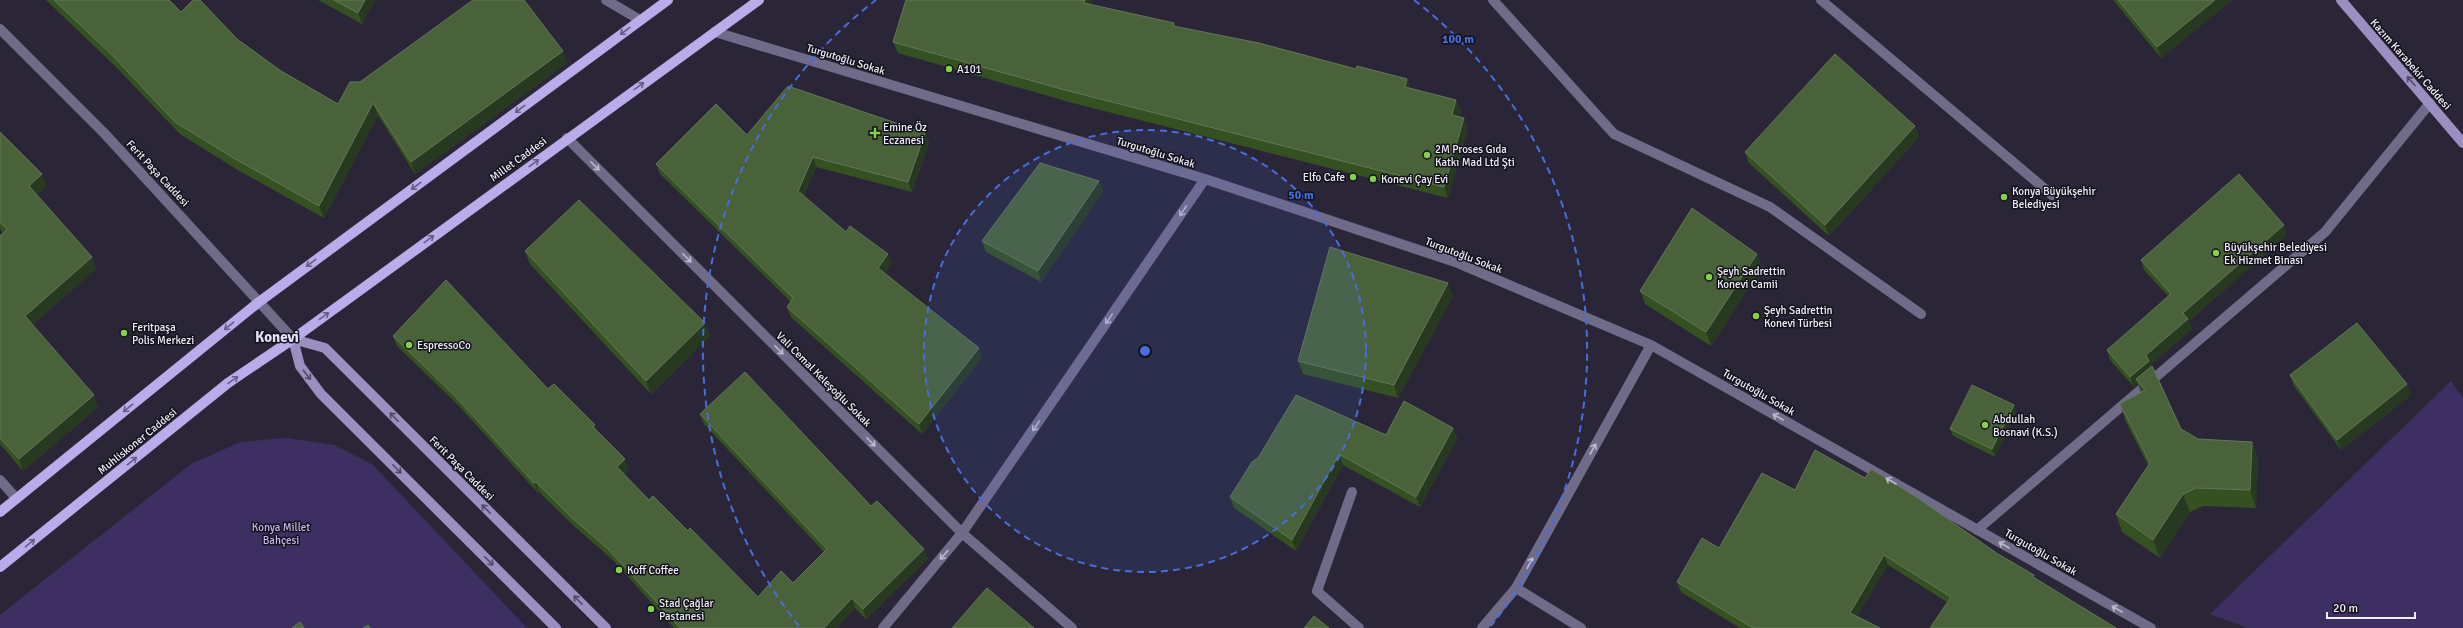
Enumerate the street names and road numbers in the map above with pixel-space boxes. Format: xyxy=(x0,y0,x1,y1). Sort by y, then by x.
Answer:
street label: Kazım Karabekir Caddesi xyxy=(2368,16,2454,112)
street label: Turgutoğlu Sokak xyxy=(805,41,887,78)
street label: Millet Caddesi xyxy=(487,134,549,184)
street label: Turgutoğlu Sokak xyxy=(1115,134,1197,171)
street label: Ferit Paşa Caddesi xyxy=(124,138,192,209)
street label: Turgutoğlu Sokak xyxy=(1423,235,1505,276)
street label: Vali Cemal Keleşoğlu Sokak xyxy=(773,329,874,430)
street label: Turgutoğlu Sokak xyxy=(1720,366,1798,419)
street label: Muhliskoner Caddesi xyxy=(95,406,179,477)
street label: Ferit Paşa Caddesi xyxy=(427,433,497,503)
street label: Turgutoğlu Sokak xyxy=(2002,526,2080,579)

